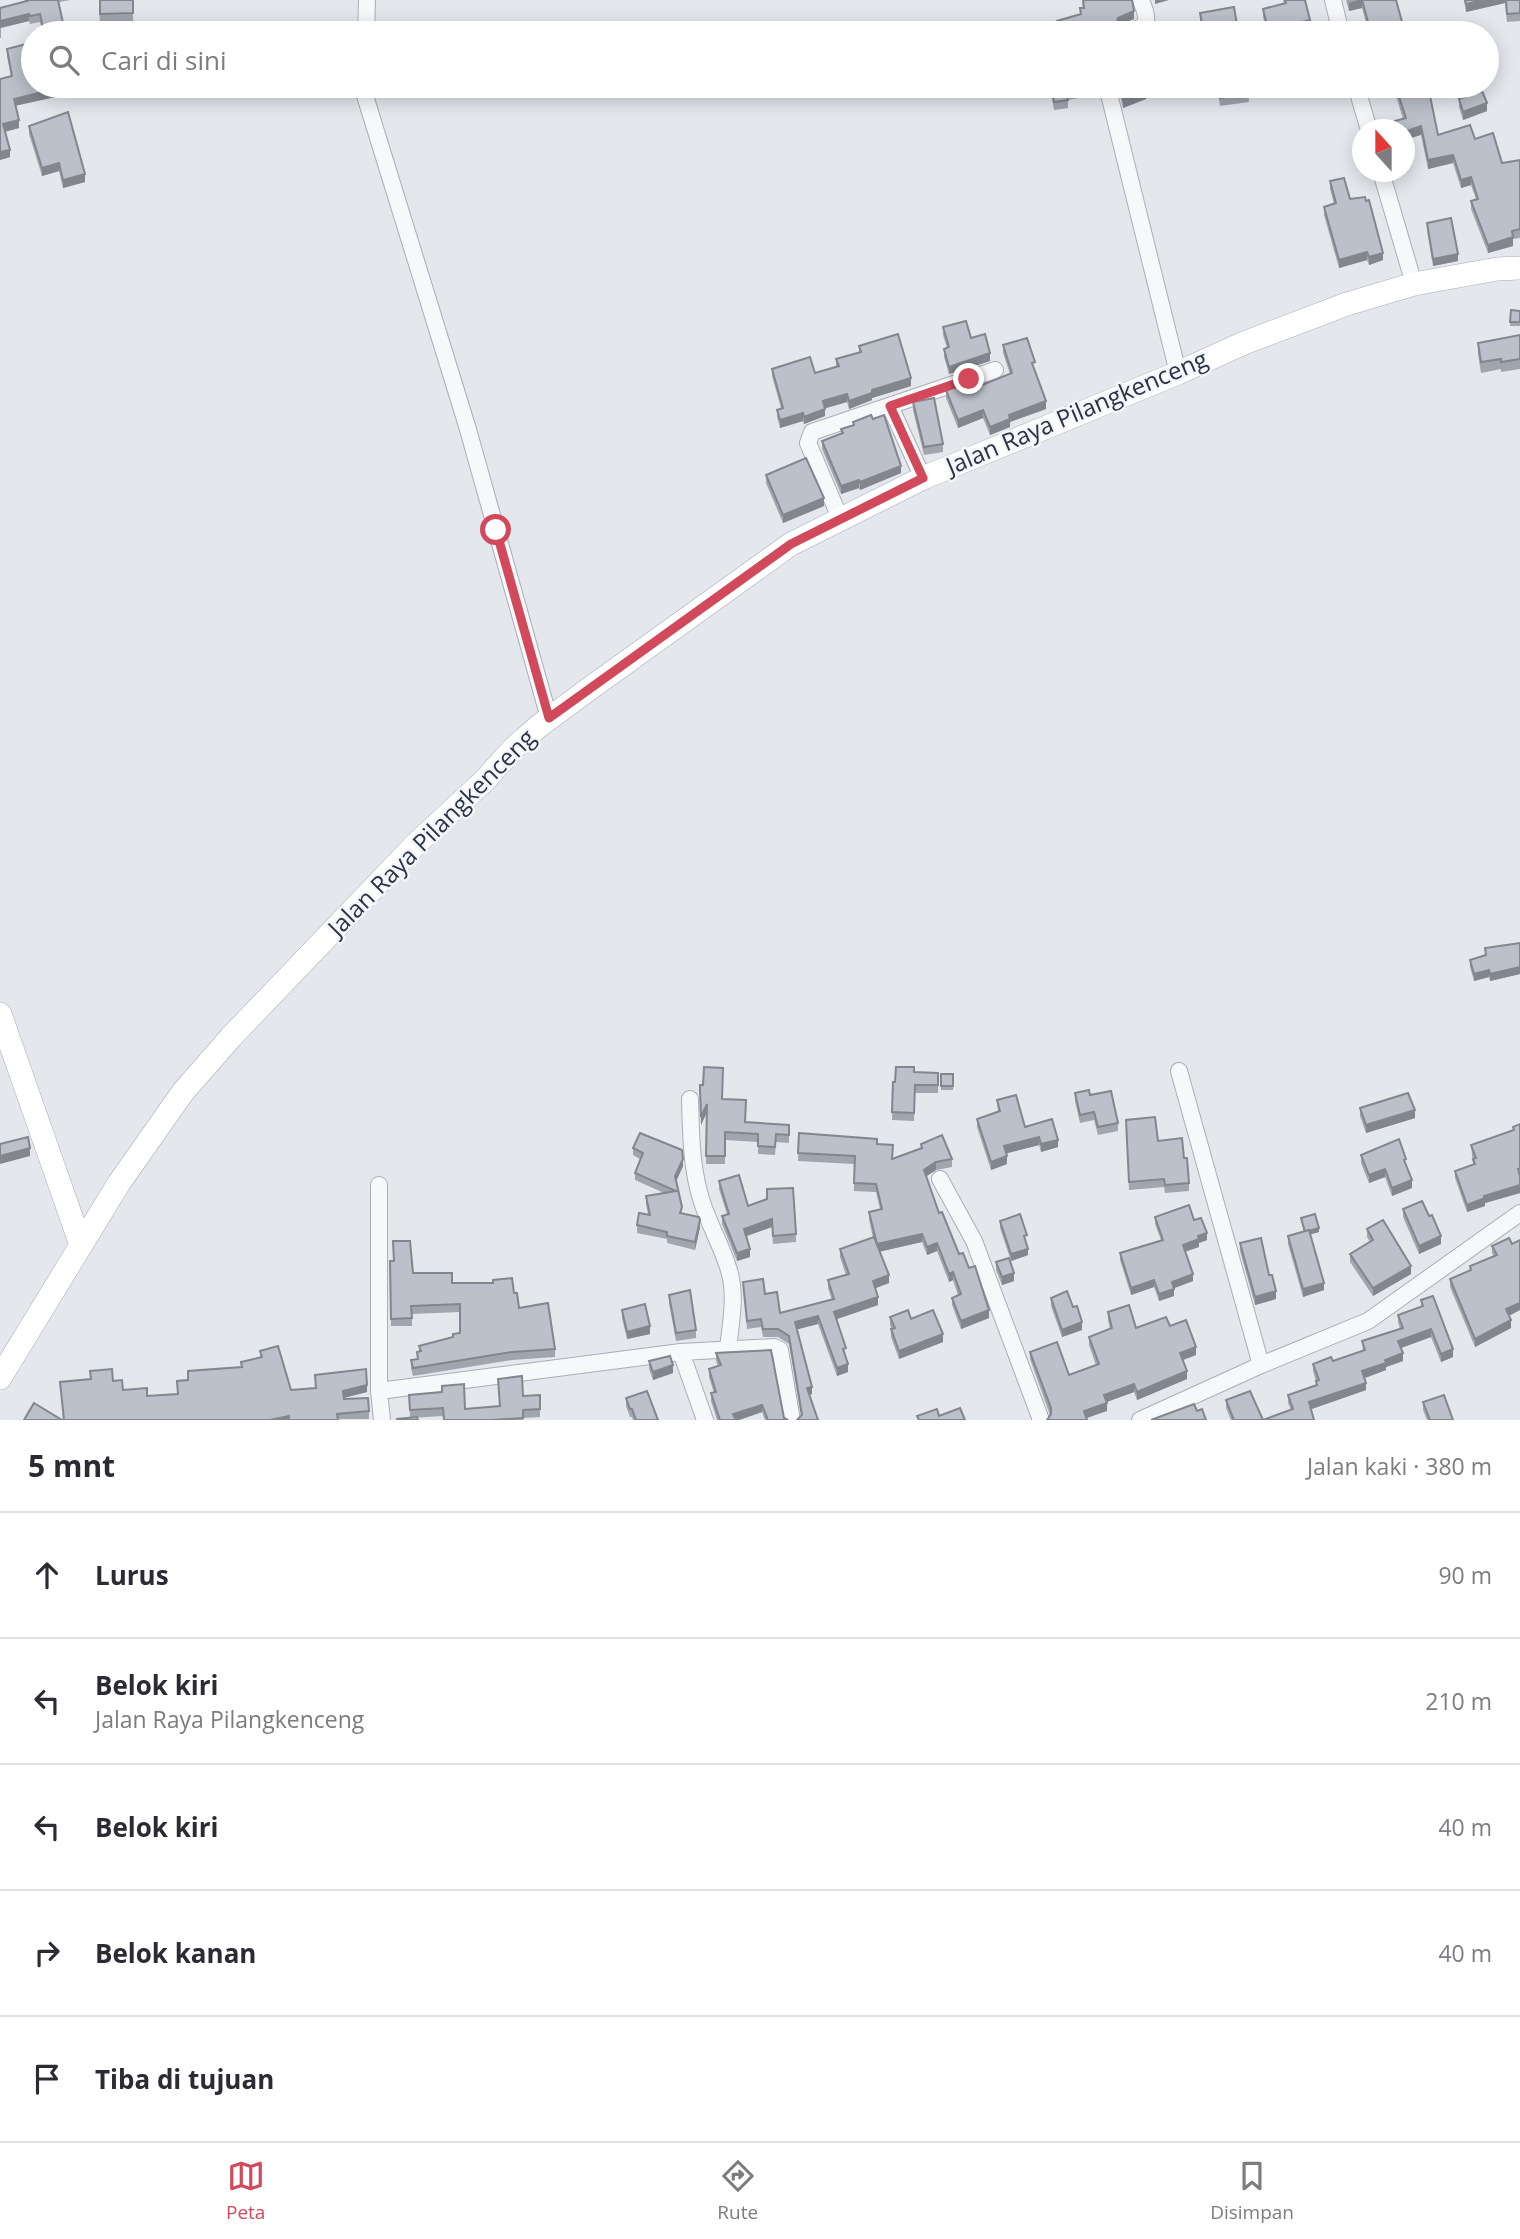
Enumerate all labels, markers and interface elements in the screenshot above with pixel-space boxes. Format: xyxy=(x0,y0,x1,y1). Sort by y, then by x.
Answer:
search box xyxy=(21,21,1499,98)
icon: search xyxy=(45,41,83,79)
text: Cari di sini xyxy=(101,42,226,78)
north arrow xyxy=(1352,119,1415,182)
street label: Jalan Raya Pilangkenceng xyxy=(939,342,1212,482)
route end xyxy=(953,363,984,394)
route start xyxy=(480,514,511,545)
street label: Jalan Raya Pilangkenceng xyxy=(318,721,542,944)
text: 5 mnt xyxy=(28,1445,115,1486)
text: Jalan kaki · 380 m xyxy=(1307,1450,1492,1482)
icon: ahead xyxy=(28,1556,66,1594)
text: Lurus xyxy=(95,1557,169,1593)
text: 90 m xyxy=(1438,1559,1492,1591)
text: Belok kiri xyxy=(95,1667,219,1703)
icon: left xyxy=(28,1682,66,1720)
text: 210 m xyxy=(1425,1685,1492,1717)
text: Jalan Raya Pilangkenceng xyxy=(95,1703,364,1735)
icon: left xyxy=(28,1808,66,1846)
text: Belok kiri xyxy=(95,1809,219,1845)
text: 40 m xyxy=(1438,1811,1492,1843)
icon: right xyxy=(28,1934,66,1972)
text: Belok kanan xyxy=(95,1935,256,1971)
text: 40 m xyxy=(1438,1937,1492,1969)
icon: arrive xyxy=(28,2060,66,2098)
text: Tiba di tujuan xyxy=(95,2061,274,2097)
tab: Peta xyxy=(226,2157,265,2225)
tab: Rute xyxy=(717,2157,758,2225)
tab: Disimpan xyxy=(1210,2157,1294,2225)

